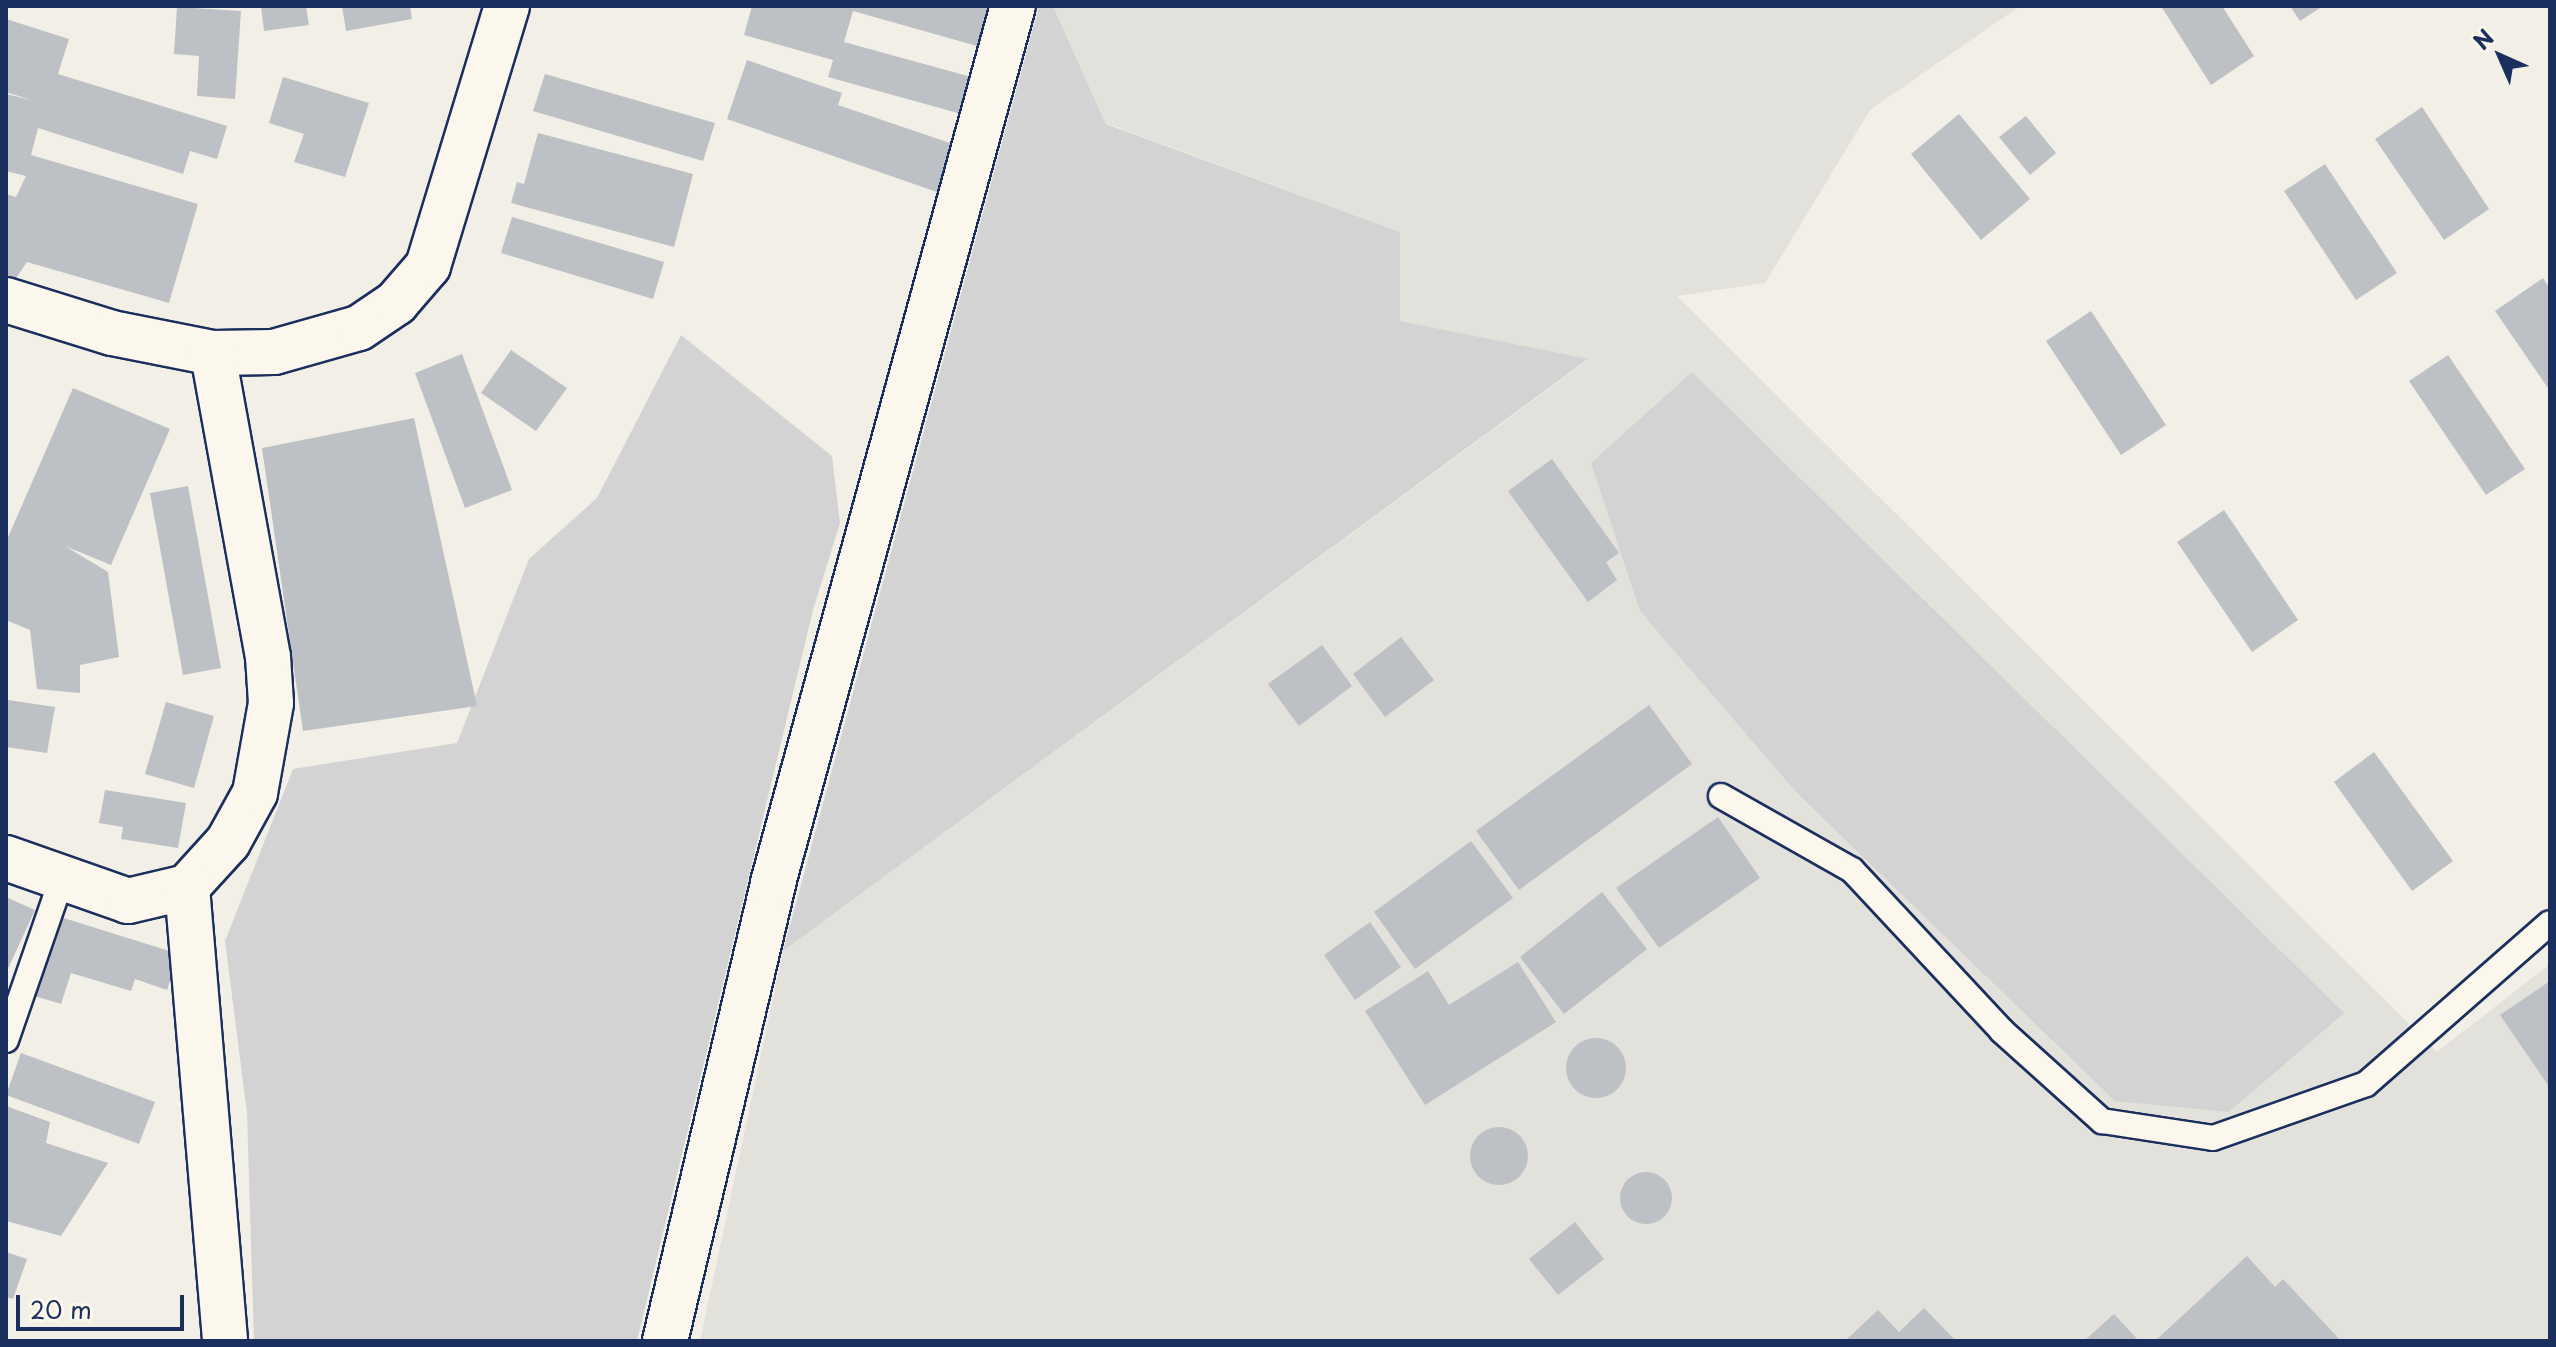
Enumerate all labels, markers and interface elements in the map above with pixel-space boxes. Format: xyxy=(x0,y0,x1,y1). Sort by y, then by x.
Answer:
north arrow xyxy=(2460,16,2540,96)
text: N xyxy=(2465,21,2501,57)
scale bar xyxy=(20,1279,188,1329)
text: 20 m xyxy=(30,1291,92,1327)

